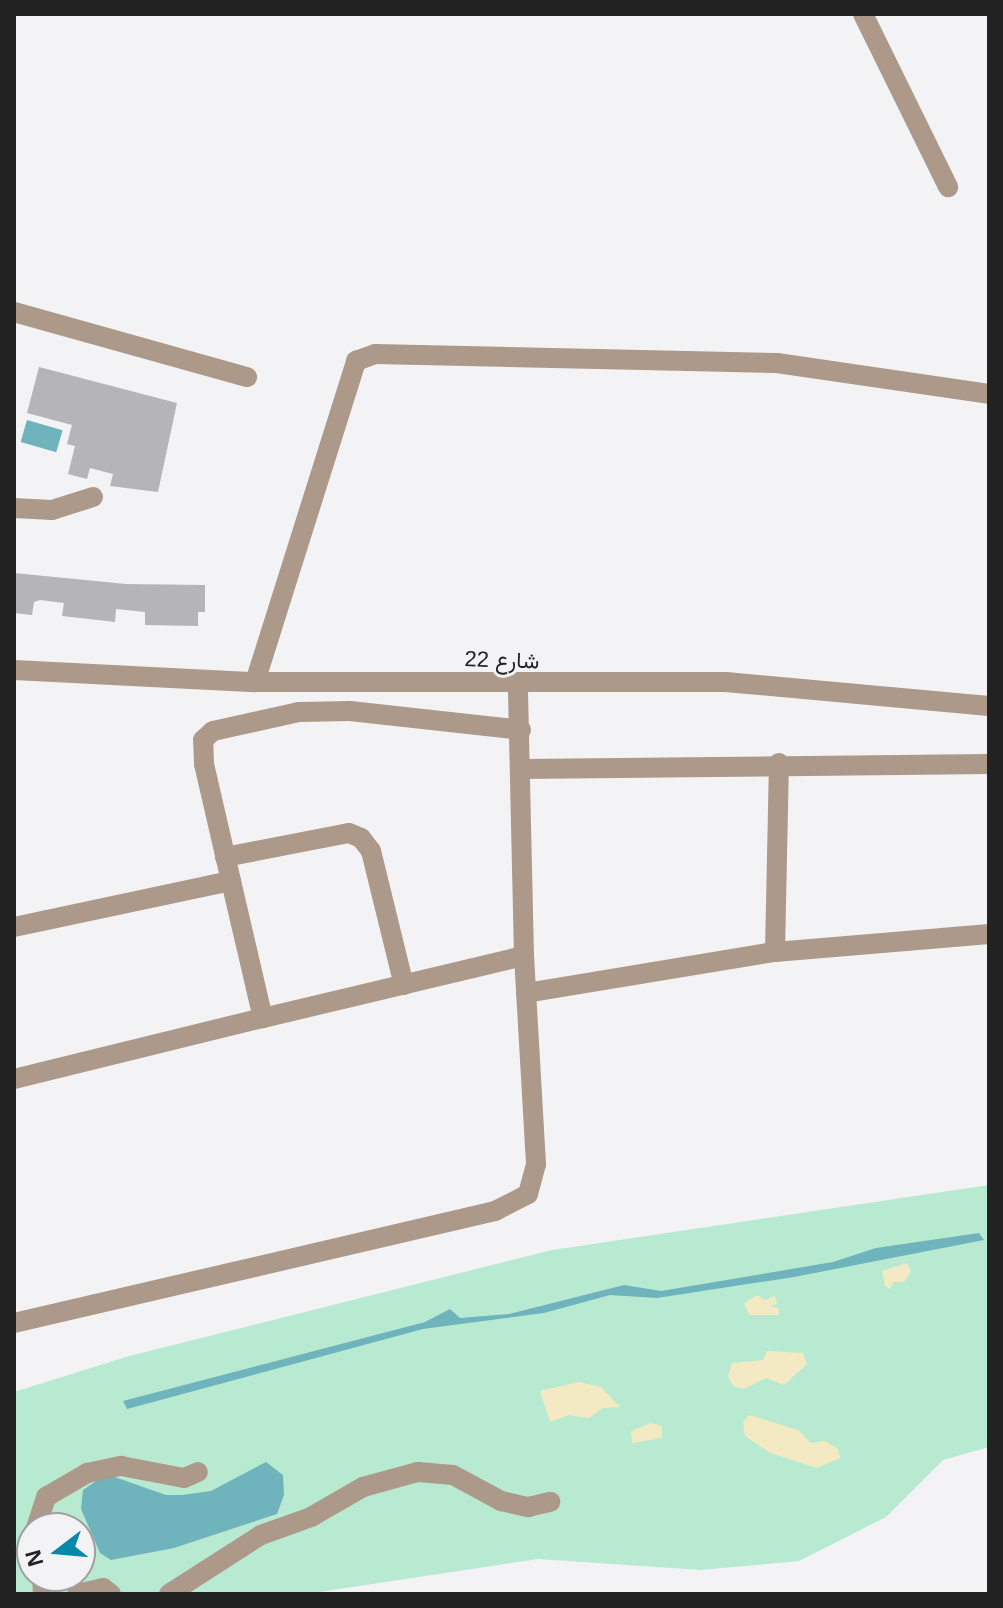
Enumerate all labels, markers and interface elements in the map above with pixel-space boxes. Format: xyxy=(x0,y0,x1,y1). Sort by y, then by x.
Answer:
street label: شارع 22 xyxy=(464,646,540,674)
north arrow xyxy=(16,1512,96,1592)
text: N xyxy=(20,1547,49,1569)

